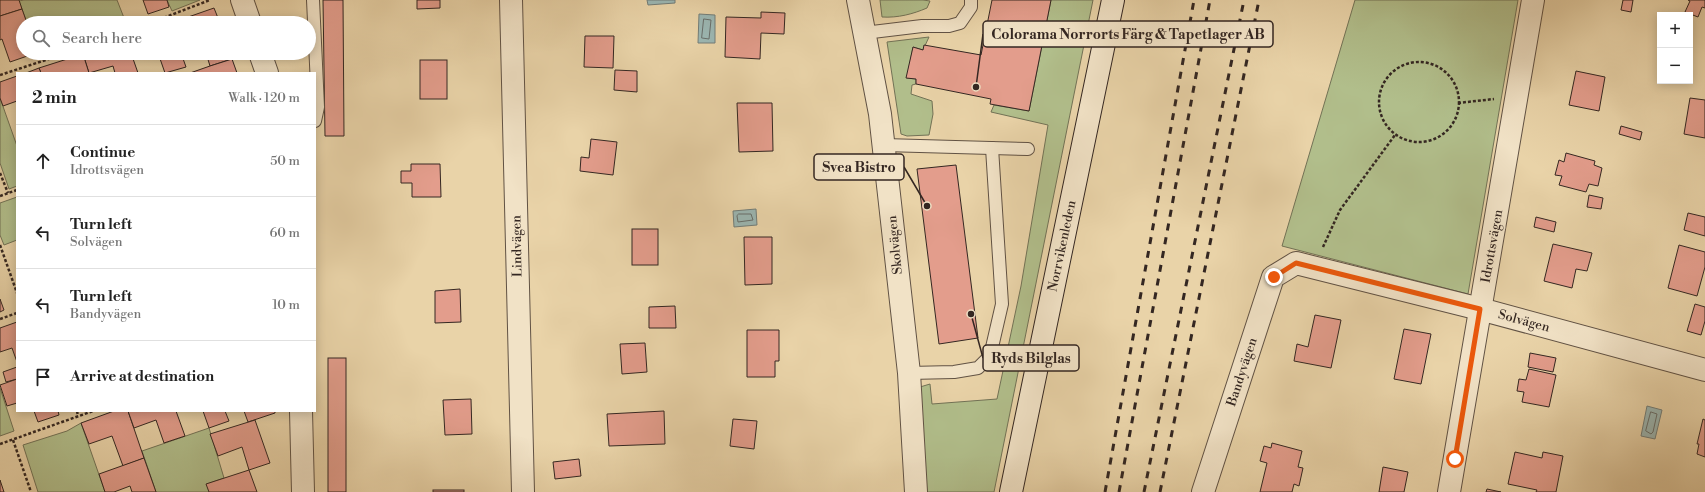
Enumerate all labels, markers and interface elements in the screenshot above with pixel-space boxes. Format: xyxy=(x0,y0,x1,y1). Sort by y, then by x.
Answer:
map controls xyxy=(1657,12,1693,84)
button: + xyxy=(1657,12,1693,48)
search box xyxy=(16,16,316,60)
callout: Colorama Norrorts Färg & Tapetlager AB xyxy=(983,21,1273,47)
text: Colorama Norrorts Färg & Tapetlager AB xyxy=(991,26,1265,44)
icon: search xyxy=(30,27,52,49)
text: Search here xyxy=(62,29,142,48)
button: − xyxy=(1657,48,1693,84)
text: 2 min xyxy=(32,87,77,109)
text: Walk · 120 m xyxy=(228,90,300,106)
text: Continue xyxy=(70,143,135,162)
icon: ahead xyxy=(32,150,54,172)
text: 50 m xyxy=(270,153,300,169)
callout: Svea Bistro xyxy=(814,154,904,180)
text: Svea Bistro xyxy=(822,159,896,177)
text: Idrottsvägen xyxy=(70,162,144,178)
street label: Norrvikenleden xyxy=(1045,199,1080,293)
street label: Idrottsvägen xyxy=(1478,208,1506,284)
street label: Skolvägen xyxy=(884,214,906,275)
text: Turn left xyxy=(70,215,132,234)
street label: Lindvägen xyxy=(508,215,526,277)
icon: left xyxy=(32,222,54,244)
text: 60 m xyxy=(269,225,300,241)
text: Solvägen xyxy=(70,234,123,250)
route end xyxy=(1265,268,1283,286)
text: Turn left xyxy=(70,287,132,306)
icon: left xyxy=(32,294,54,316)
text: 10 m xyxy=(272,297,300,313)
text: Bandyvägen xyxy=(70,306,141,322)
street label: Solvägen xyxy=(1497,306,1552,336)
street label: Bandyvägen xyxy=(1223,335,1261,409)
callout: Ryds Bilglas xyxy=(983,345,1079,371)
text: Ryds Bilglas xyxy=(991,350,1071,368)
icon: arrive xyxy=(32,366,54,388)
text: Arrive at destination xyxy=(70,367,214,386)
route start xyxy=(1446,450,1464,468)

